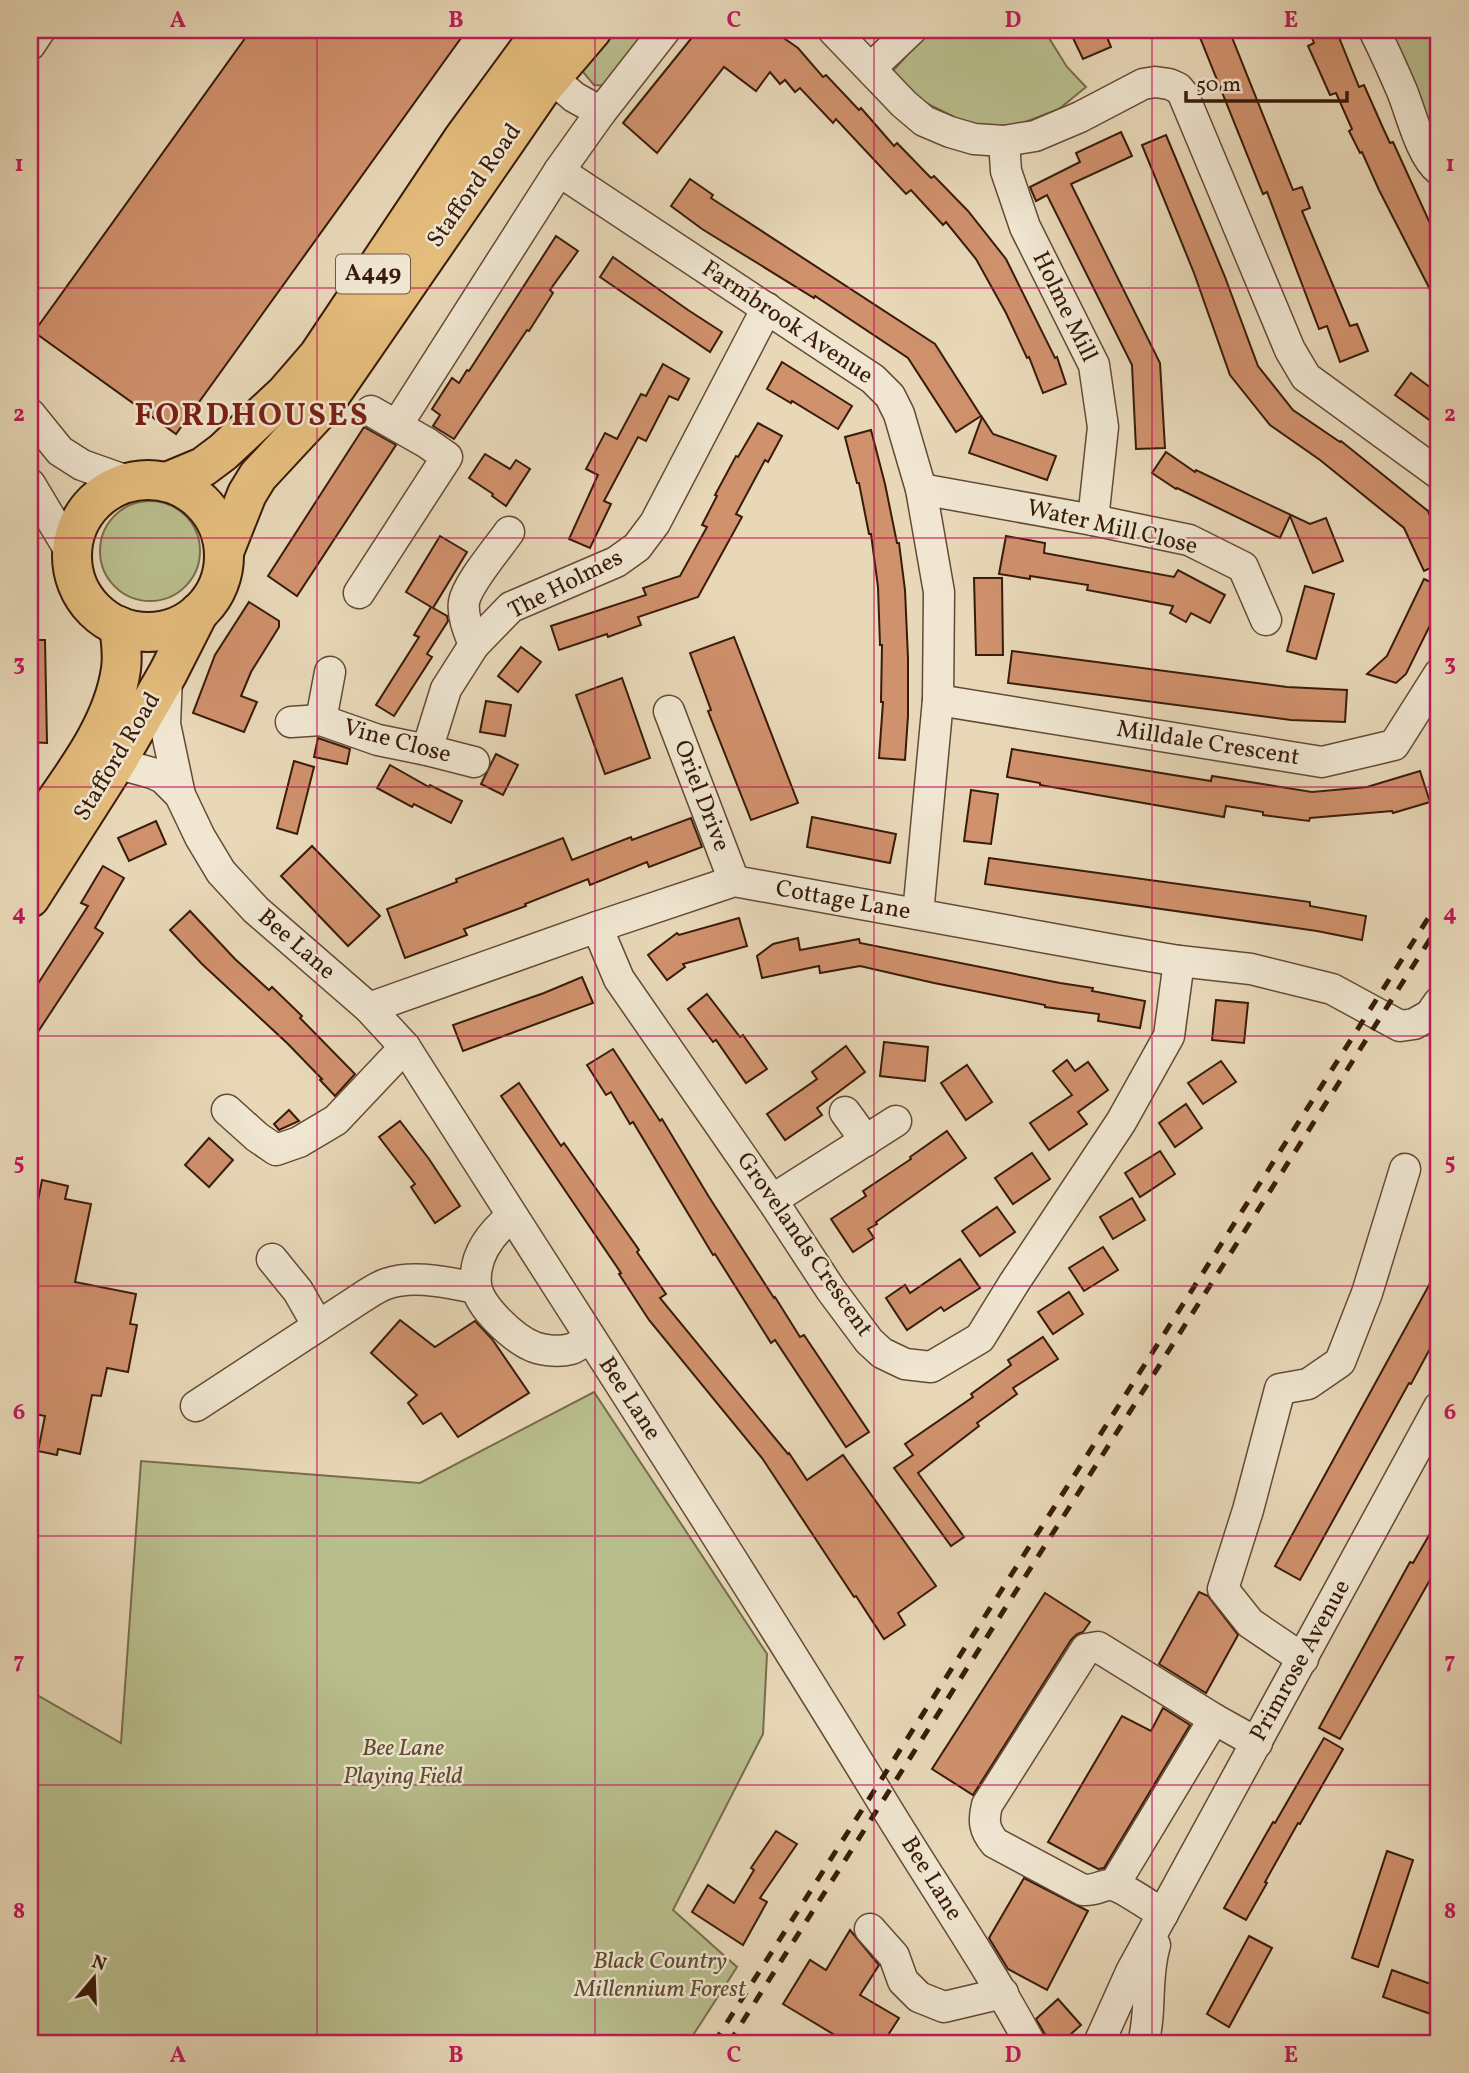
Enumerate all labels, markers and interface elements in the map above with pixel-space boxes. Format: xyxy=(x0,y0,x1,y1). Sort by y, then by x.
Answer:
text: A xyxy=(170,5,186,37)
text: B xyxy=(448,5,464,37)
text: C xyxy=(727,5,741,37)
text: D xyxy=(1005,5,1022,37)
text: E xyxy=(1284,5,1298,37)
scale bar xyxy=(1186,60,1346,104)
text: 50 m xyxy=(1196,71,1241,100)
street label: Stafford Road xyxy=(420,117,530,255)
text: 1 xyxy=(14,149,24,181)
text: 1 xyxy=(1445,149,1455,181)
street label: Holme Mill xyxy=(1023,246,1105,368)
street label: Farmbrook Avenue xyxy=(694,253,880,393)
road number: A449 xyxy=(336,255,410,294)
district label: FORDHOUSES xyxy=(134,395,370,439)
text: 2 xyxy=(13,399,25,431)
text: 2 xyxy=(1444,399,1456,431)
street label: Water Mill Close xyxy=(1023,492,1201,564)
street label: The Holmes xyxy=(503,542,629,628)
text: 3 xyxy=(13,648,25,680)
text: 3 xyxy=(1444,648,1456,680)
street label: Stafford Road xyxy=(66,686,170,828)
street label: Vine Close xyxy=(339,711,455,773)
street label: Milldale Crescent xyxy=(1114,713,1302,775)
street label: Oriel Drive xyxy=(664,735,738,857)
street label: Cottage Lane xyxy=(773,872,913,930)
text: 4 xyxy=(12,898,26,930)
text: 4 xyxy=(1443,898,1457,930)
street label: Bee Lane xyxy=(250,901,342,989)
street label: Grovelands Crescent xyxy=(727,1146,881,1344)
text: 5 xyxy=(13,1147,25,1179)
text: 5 xyxy=(1444,1147,1456,1179)
street label: Bee Lane xyxy=(589,1350,669,1448)
text: 6 xyxy=(13,1397,25,1429)
text: 6 xyxy=(1444,1397,1456,1429)
street label: Primrose Avenue xyxy=(1242,1574,1360,1748)
text: 7 xyxy=(14,1646,25,1678)
text: 7 xyxy=(1445,1646,1456,1678)
park label: Bee Lane Playing Field xyxy=(343,1732,463,1794)
street label: Bee Lane xyxy=(892,1830,970,1928)
text: 8 xyxy=(13,1896,25,1928)
text: 8 xyxy=(1444,1896,1456,1928)
north arrow xyxy=(60,1944,130,2014)
park label: Black Country Millennium Forest xyxy=(573,1945,747,2007)
text: N xyxy=(88,1949,110,1978)
text: A xyxy=(170,2040,186,2072)
text: B xyxy=(448,2040,464,2072)
text: C xyxy=(727,2040,741,2072)
text: D xyxy=(1005,2040,1022,2072)
text: E xyxy=(1284,2040,1298,2072)

